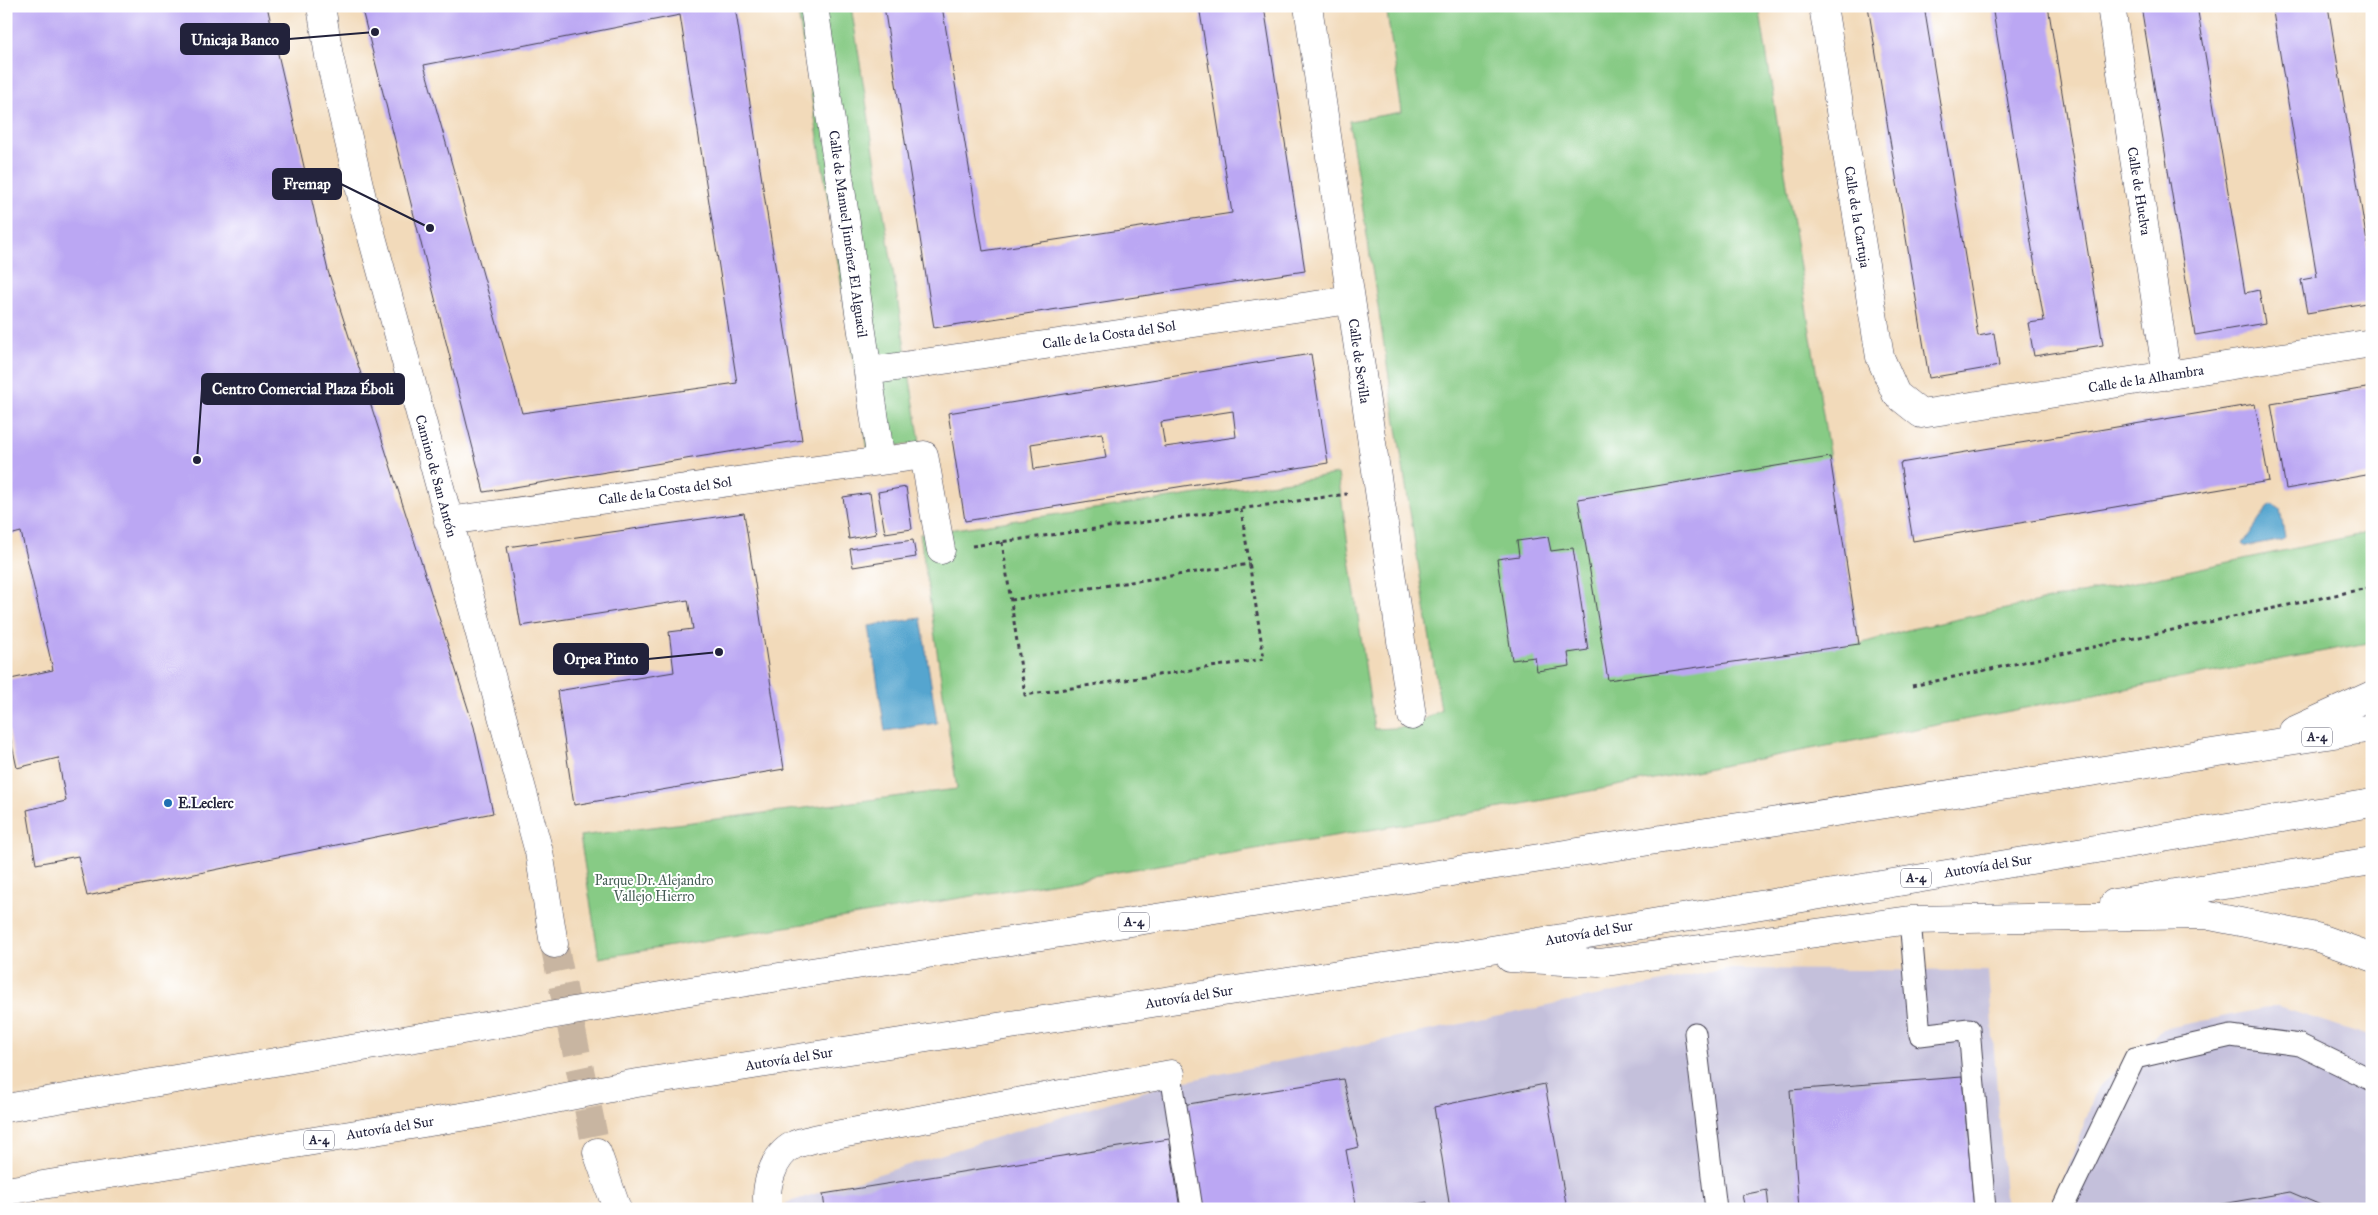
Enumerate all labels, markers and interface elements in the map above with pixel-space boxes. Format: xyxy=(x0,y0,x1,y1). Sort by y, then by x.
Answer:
callout: Unicaja Banco xyxy=(181,24,289,54)
text: Unicaja Banco xyxy=(191,31,279,50)
street label: Calle de Manuel Jiménez El Alguacil xyxy=(824,129,871,339)
street label: Calle de Huelva xyxy=(2124,146,2154,236)
street label: Calle de la Cartuja xyxy=(1841,165,1873,269)
callout: Fremap xyxy=(273,169,341,199)
text: Fremap xyxy=(283,175,331,194)
street label: Calle de la Costa del Sol xyxy=(1041,317,1177,353)
street label: Calle de Sevilla xyxy=(1345,317,1373,405)
street label: Calle de la Alhambra xyxy=(2087,361,2205,397)
callout: Centro Comercial Plaza Éboli xyxy=(202,374,404,404)
text: Centro Comercial Plaza Éboli xyxy=(212,379,395,398)
street label: Camino de San Antón xyxy=(411,413,461,539)
street label: Calle de la Costa del Sol xyxy=(597,473,733,509)
callout: Orpea Pinto xyxy=(554,644,648,674)
text: Orpea Pinto xyxy=(564,650,638,669)
road number: A-4 xyxy=(2302,728,2332,746)
place label: E.Leclerc xyxy=(178,795,234,812)
marker: E.Leclerc xyxy=(162,797,174,809)
street label: Autovía del Sur xyxy=(1942,851,2034,881)
road number: A-4 xyxy=(1901,868,1931,888)
park label: Parque Dr. Alejandro Vallejo Hierro xyxy=(594,872,714,905)
road number: A-4 xyxy=(1119,912,1149,932)
street label: Autovía del Sur xyxy=(1543,917,1635,949)
street label: Autovía del Sur xyxy=(1143,982,1235,1012)
street label: Autovía del Sur xyxy=(743,1044,835,1074)
street label: Autovía del Sur xyxy=(344,1113,436,1143)
road number: A-4 xyxy=(304,1130,334,1150)

